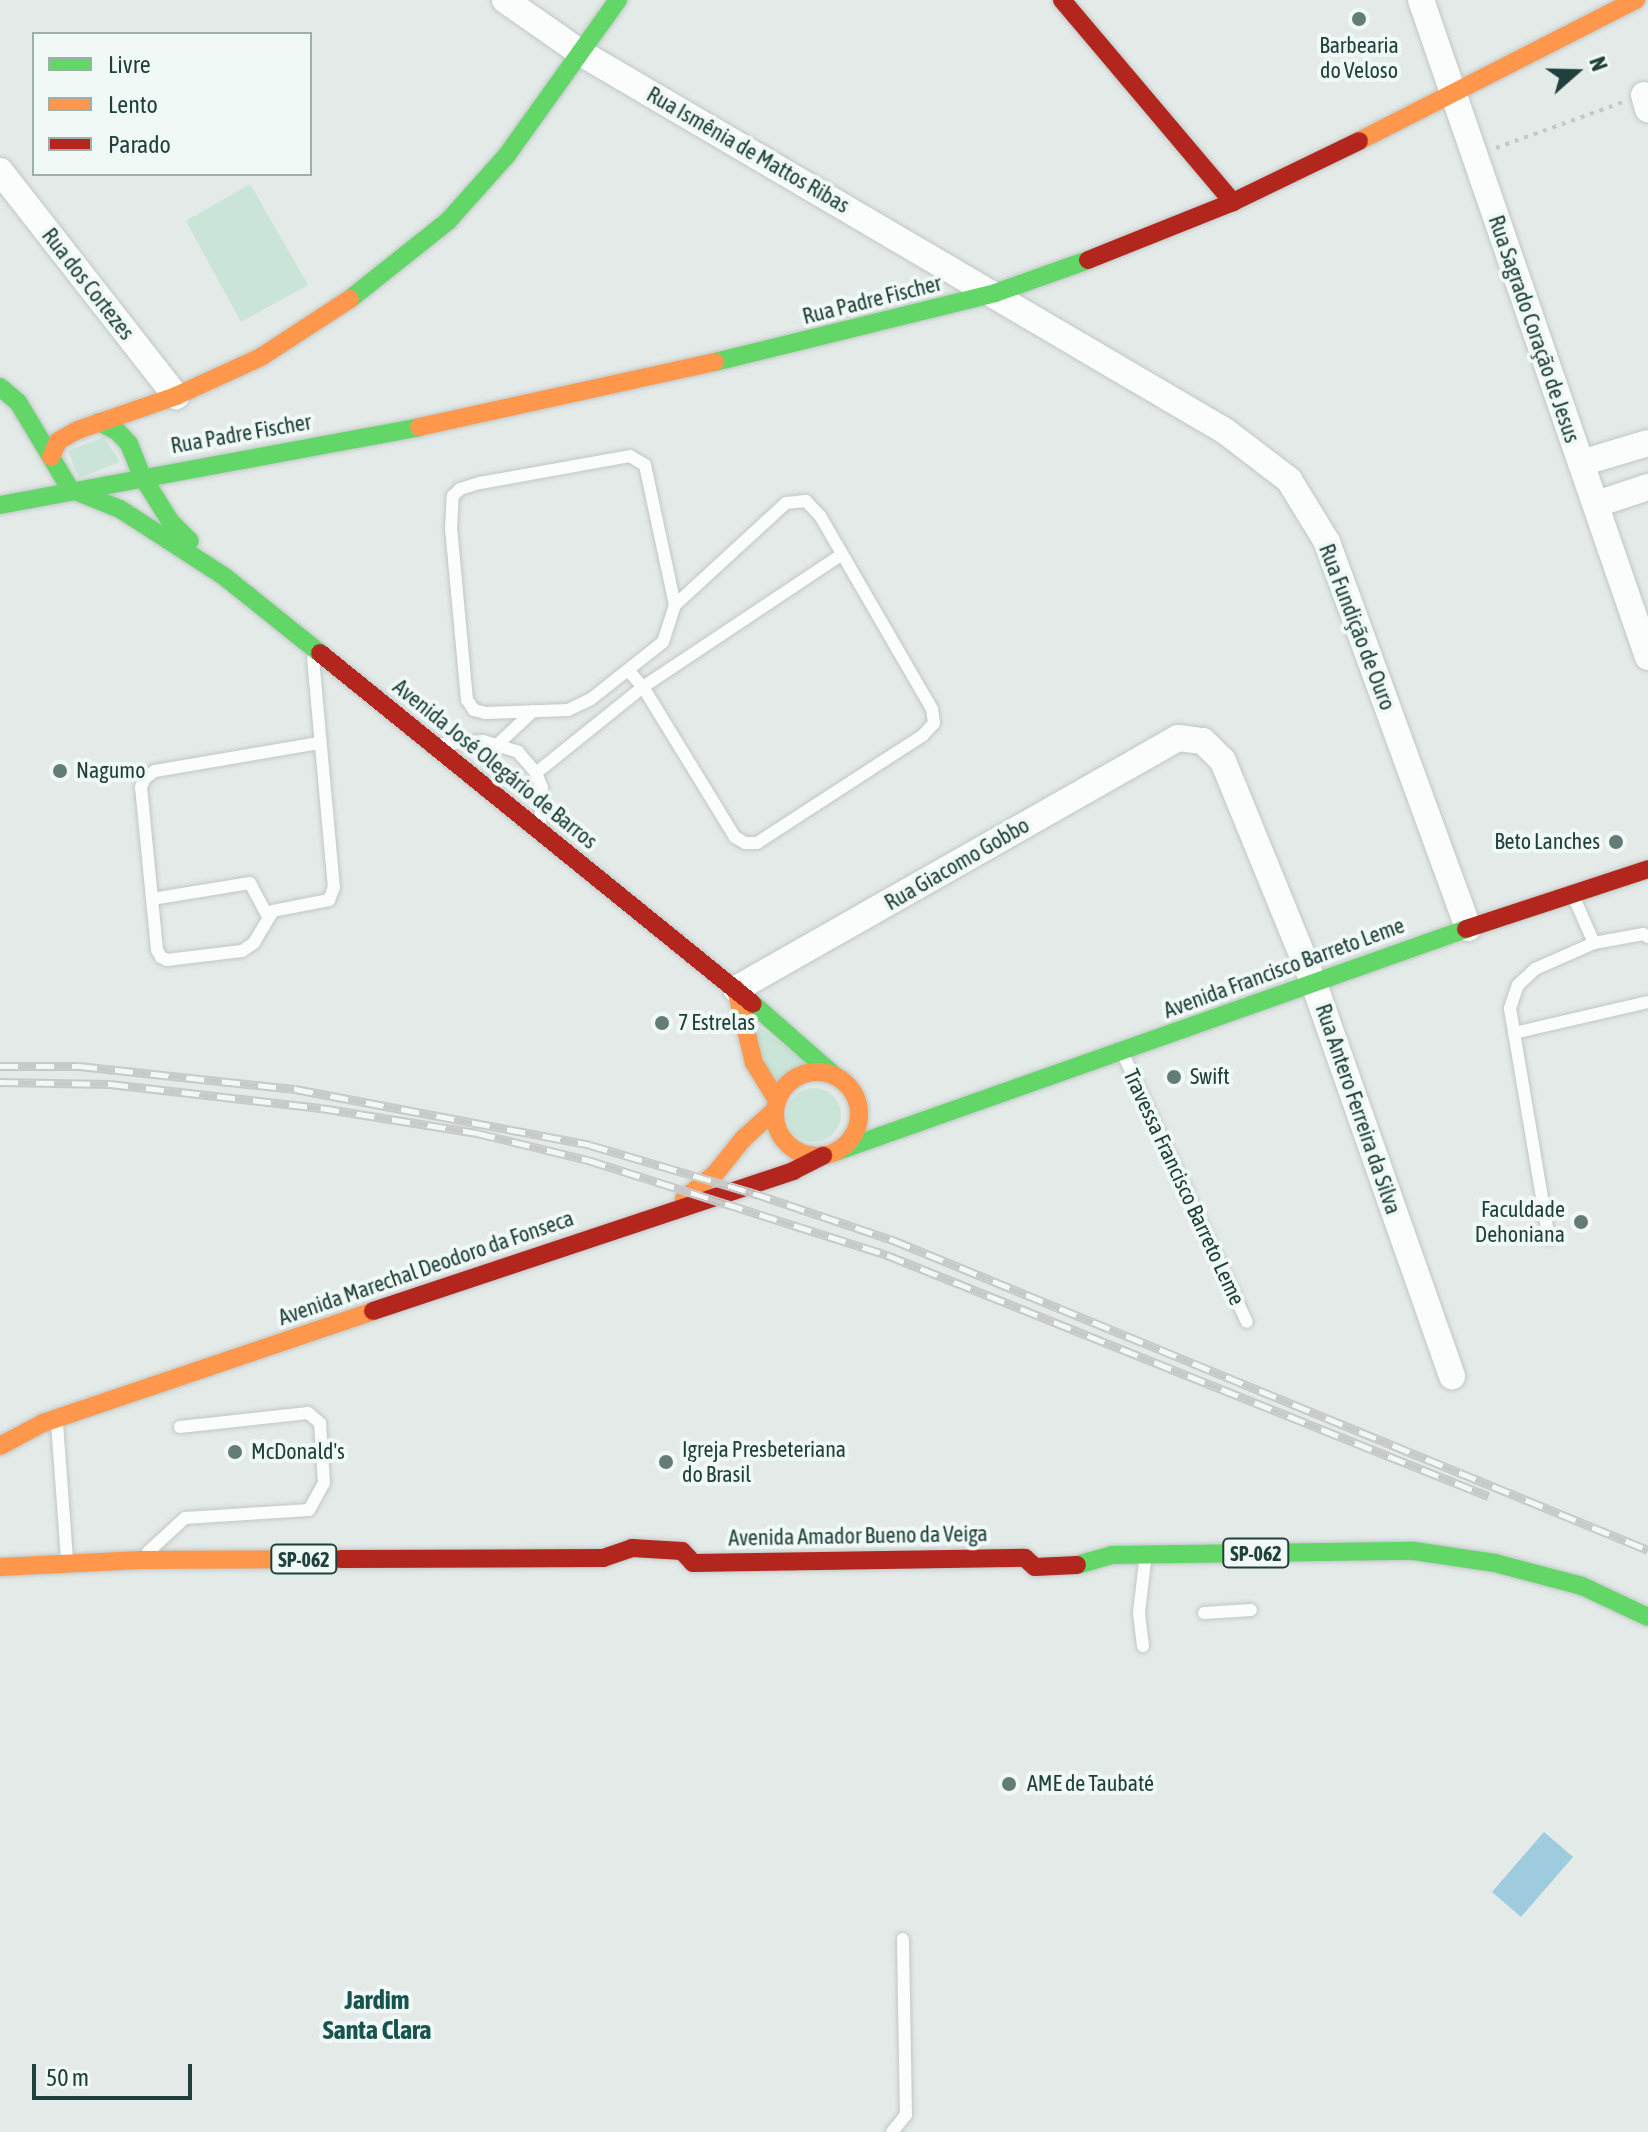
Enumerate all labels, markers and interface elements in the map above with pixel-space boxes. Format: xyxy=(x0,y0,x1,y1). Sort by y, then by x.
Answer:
marker: Barbearia do Veloso xyxy=(1350,10,1368,28)
legend xyxy=(32,32,312,176)
place label: Barbearia do Veloso xyxy=(1319,32,1399,84)
north arrow xyxy=(1536,32,1616,112)
text: Livre xyxy=(108,51,151,78)
text: N xyxy=(1584,53,1613,74)
street label: Rua Ismênia de Mattos Ribas xyxy=(642,81,854,219)
text: Lento xyxy=(108,91,158,118)
text: Parado xyxy=(108,131,171,158)
street label: Rua Sagrado Coração de Jesus xyxy=(1483,212,1585,446)
street label: Rua dos Cortezes xyxy=(36,223,140,345)
street label: Rua Padre Fischer xyxy=(800,270,944,330)
street label: Rua Padre Fischer xyxy=(169,409,313,459)
street label: Rua Fundição de Ouro xyxy=(1313,540,1401,714)
street label: Avenida José Olegário de Barros xyxy=(388,674,602,854)
place label: Nagumo xyxy=(76,758,145,784)
marker: Nagumo xyxy=(51,762,69,780)
street label: Rua Giacomo Gobbo xyxy=(880,812,1034,916)
place label: Beto Lanches xyxy=(1494,829,1600,855)
marker: Beto Lanches xyxy=(1607,833,1625,851)
street label: Avenida Francisco Barreto Leme xyxy=(1160,912,1408,1024)
street label: Rua Antero Ferreira da Silva xyxy=(1310,1000,1406,1218)
place label: 7 Estrelas xyxy=(678,1010,755,1036)
marker: 7 Estrelas xyxy=(653,1014,671,1032)
place label: Swift xyxy=(1190,1064,1230,1090)
street label: Travessa Francisco Barreto Leme xyxy=(1118,1065,1250,1309)
marker: Swift xyxy=(1165,1068,1183,1086)
place label: Faculdade Dehoniana xyxy=(1475,1196,1565,1248)
street label: Avenida Marechal Deodoro da Fonseca xyxy=(275,1205,577,1331)
marker: Faculdade Dehoniana xyxy=(1572,1213,1590,1231)
place label: Igreja Presbeteriana do Brasil xyxy=(682,1436,846,1488)
place label: McDonald's xyxy=(251,1439,345,1465)
marker: McDonald's xyxy=(226,1443,244,1461)
marker: Igreja Presbeteriana do Brasil xyxy=(657,1453,675,1471)
street label: Avenida Amador Bueno da Veiga xyxy=(728,1521,988,1551)
road number: SP-062 xyxy=(1222,1537,1290,1569)
road number: SP-062 xyxy=(270,1543,338,1575)
place label: AME de Taubaté xyxy=(1027,1771,1154,1797)
marker: AME de Taubaté xyxy=(998,1773,1020,1795)
district label: Jardim Santa Clara xyxy=(323,1985,431,2046)
scale bar xyxy=(36,2048,196,2098)
text: 50 m xyxy=(46,2064,89,2091)

